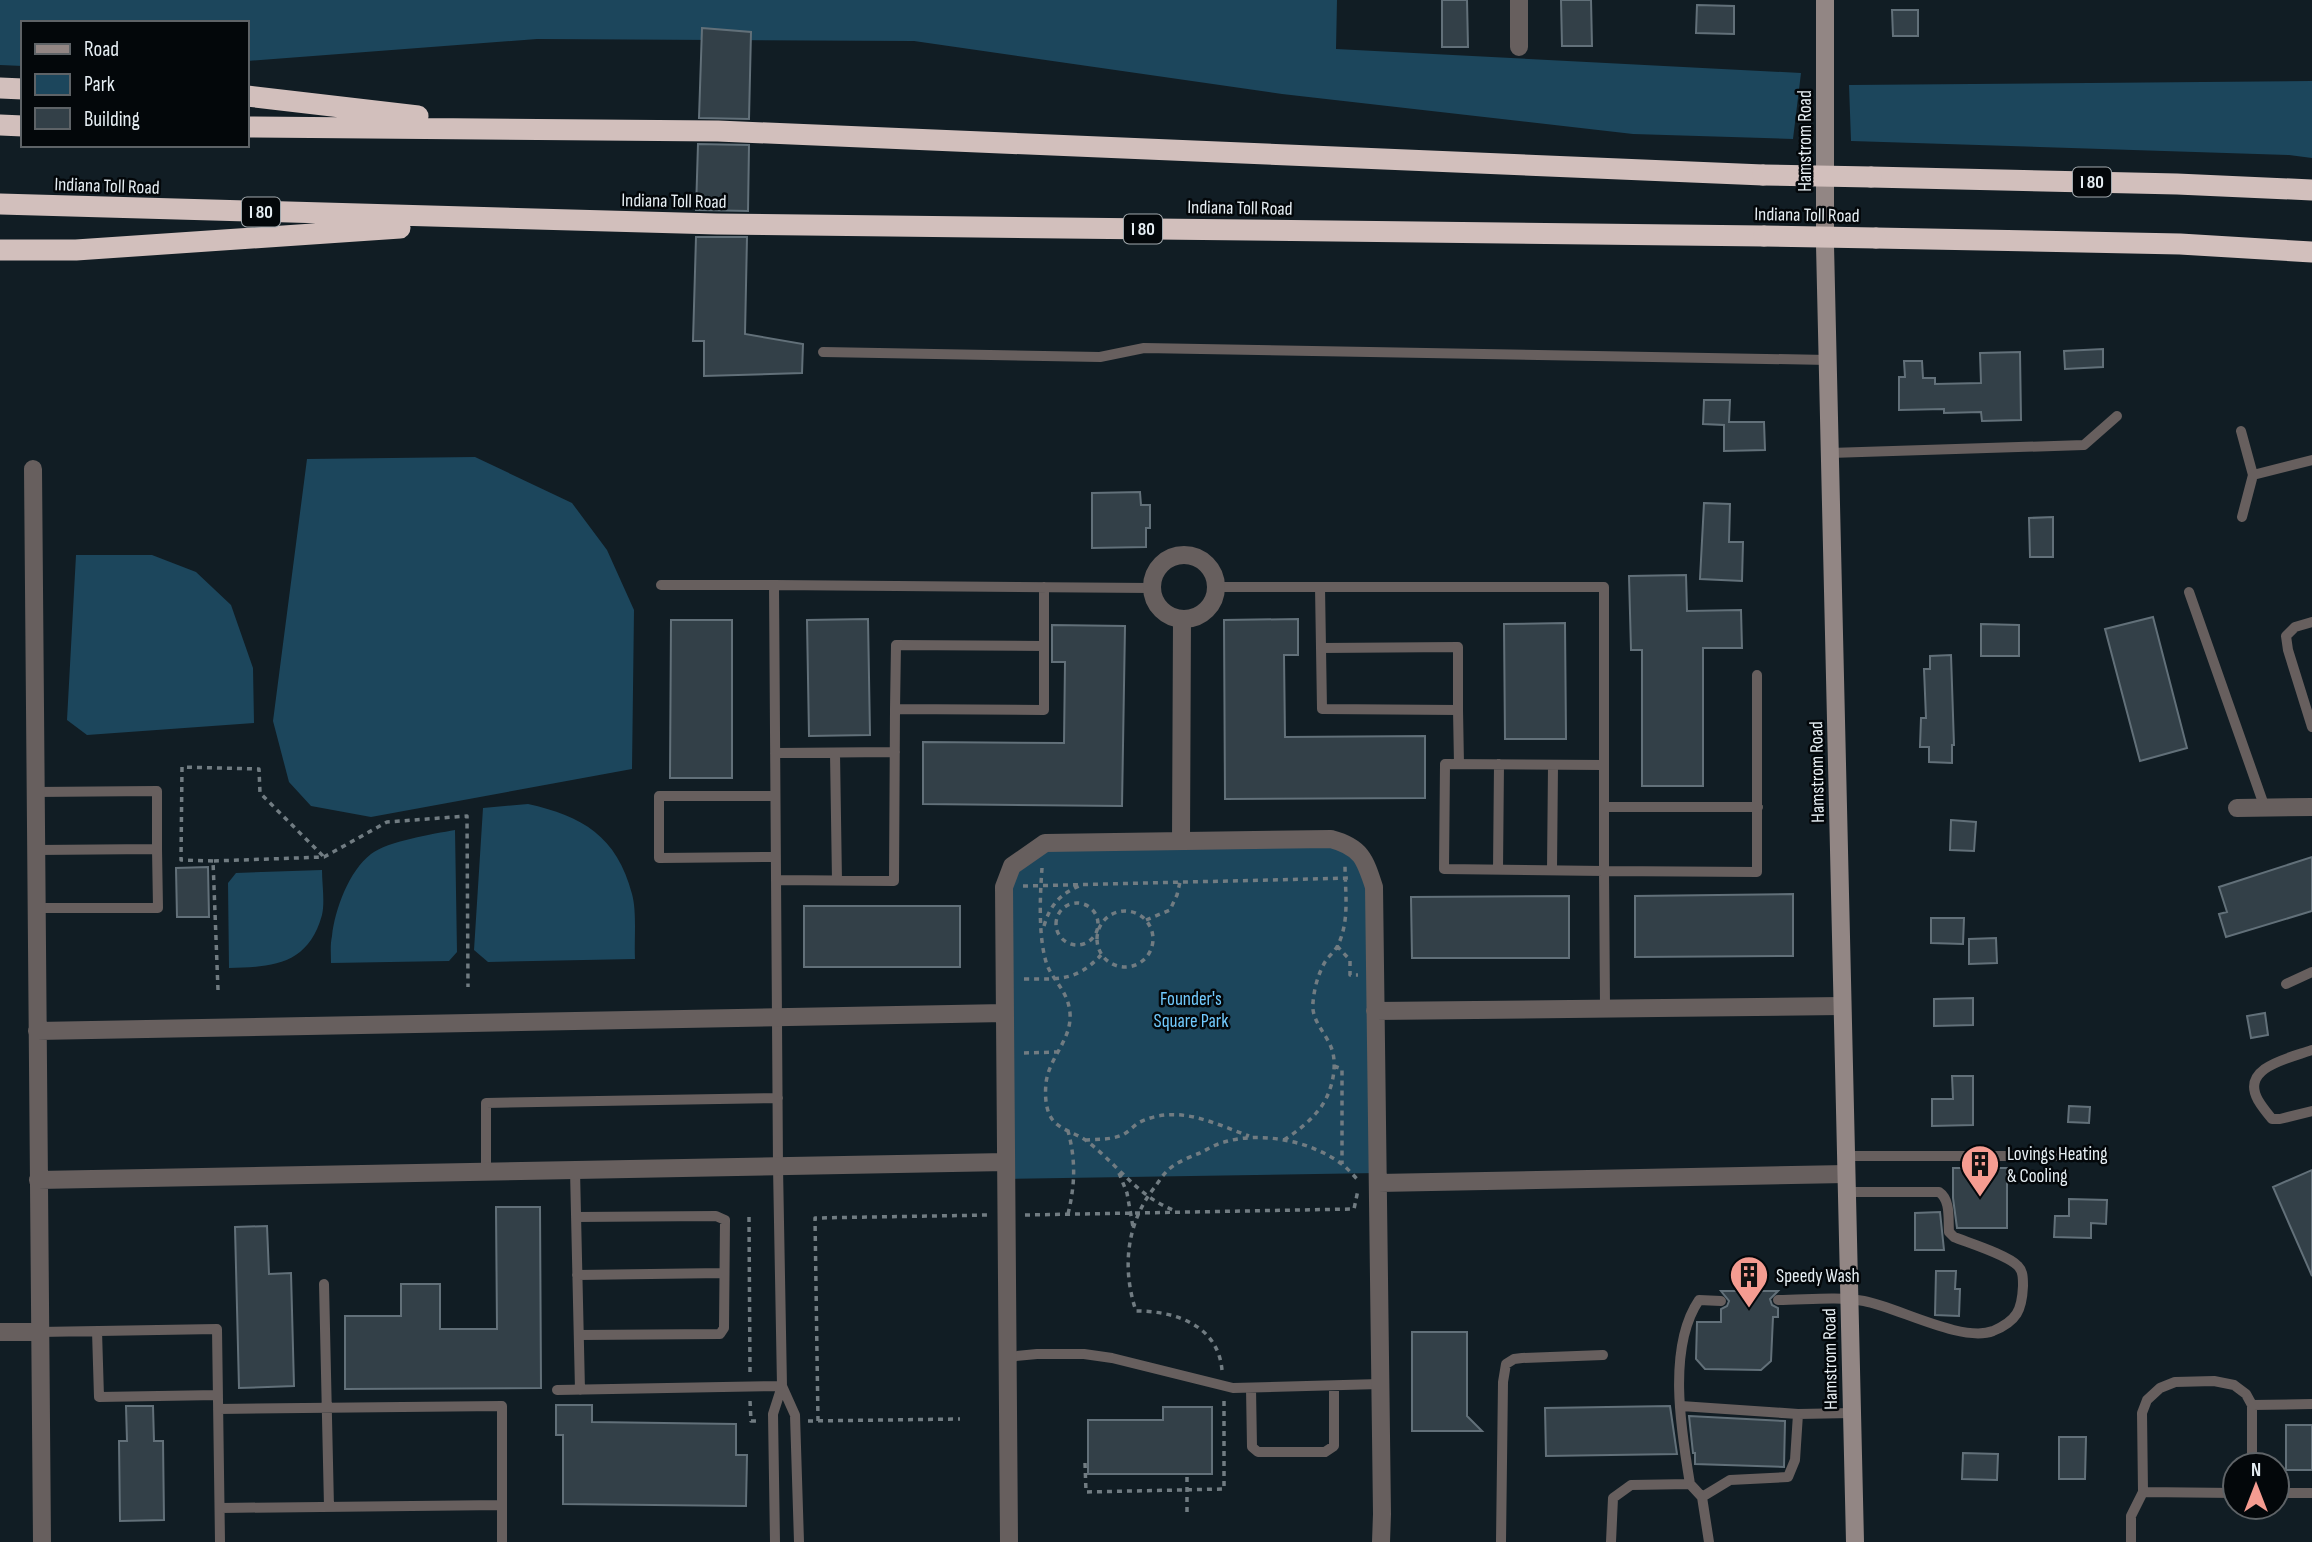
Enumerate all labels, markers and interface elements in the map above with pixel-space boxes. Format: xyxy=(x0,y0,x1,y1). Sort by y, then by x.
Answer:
legend xyxy=(21,21,248,147)
text: Road xyxy=(84,37,119,62)
text: Park xyxy=(84,72,115,97)
street label: Hamstrom Road xyxy=(1794,90,1817,192)
text: Building xyxy=(84,107,140,132)
road number: I 80 xyxy=(2073,168,2111,196)
street label: Indiana Toll Road xyxy=(54,173,160,200)
street label: Indiana Toll Road xyxy=(621,189,727,214)
street label: Indiana Toll Road xyxy=(1187,196,1293,221)
road number: I 80 xyxy=(242,197,280,226)
street label: Indiana Toll Road xyxy=(1754,203,1860,228)
road number: I 80 xyxy=(1124,214,1162,244)
street label: Hamstrom Road xyxy=(1805,721,1830,823)
park label: Founder's Square Park xyxy=(1154,988,1229,1033)
building icon: Lovings Heating & Cooling xyxy=(1959,1143,2001,1198)
place label: Lovings Heating & Cooling xyxy=(2007,1143,2108,1188)
building icon: Speedy Wash xyxy=(1728,1254,1770,1309)
place label: Speedy Wash xyxy=(1776,1265,1860,1288)
street label: Hamstrom Road xyxy=(1818,1308,1843,1410)
north arrow xyxy=(2221,1451,2291,1521)
text: N xyxy=(2251,1459,2261,1482)

